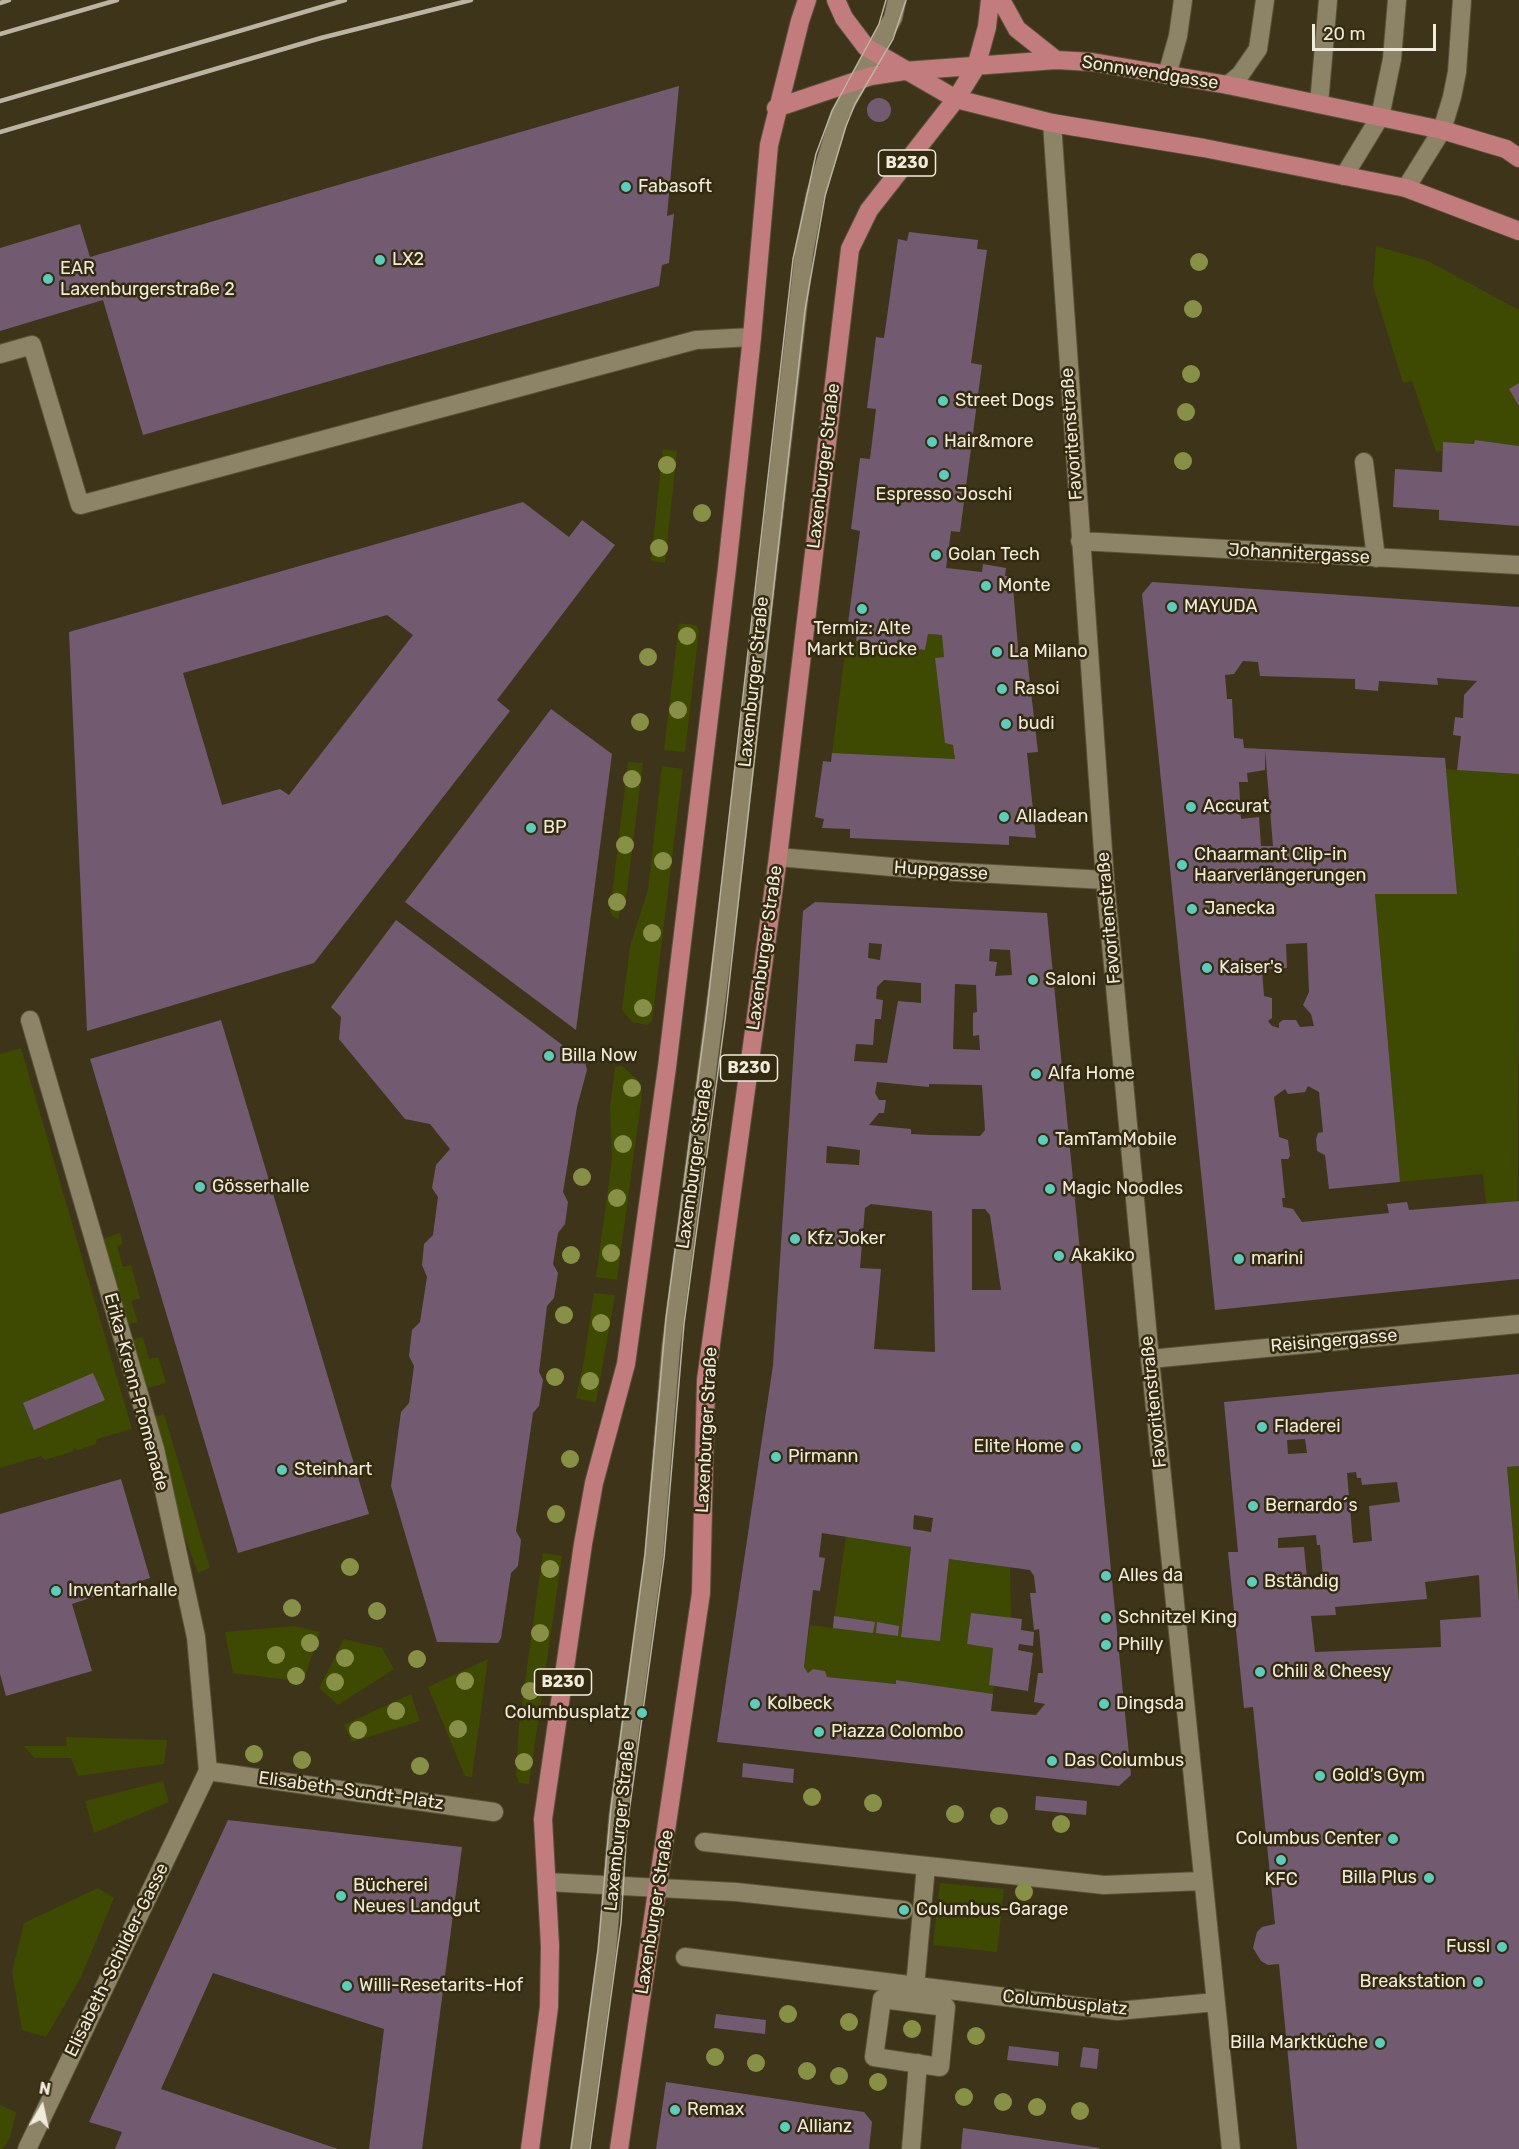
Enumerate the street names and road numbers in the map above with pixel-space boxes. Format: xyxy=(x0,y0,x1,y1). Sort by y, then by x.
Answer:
street label: Sonnwendgasse xyxy=(1080,52,1220,94)
road number: B230 xyxy=(878,150,936,176)
street label: Favoritenstraße xyxy=(1057,367,1087,501)
street label: Laxenburger Straße xyxy=(803,382,845,550)
street label: Johannitergasse xyxy=(1228,540,1370,568)
street label: Laxemburger Straße xyxy=(734,596,774,768)
street label: Favoritenstraße xyxy=(1092,851,1126,985)
street label: Huppgasse xyxy=(893,857,989,885)
street label: Laxenburger Straße xyxy=(743,864,787,1032)
road number: B230 xyxy=(720,1055,777,1081)
street label: Laxemburger Straße xyxy=(672,1078,718,1250)
street label: Erika-Krenn-Promenade xyxy=(99,1291,173,1493)
street label: Reisingergasse xyxy=(1270,1325,1398,1357)
street label: Favoritenstraße xyxy=(1136,1335,1172,1469)
street label: Laxenburger Straße xyxy=(692,1346,722,1514)
road number: B230 xyxy=(534,1669,592,1695)
street label: Laxemburger Straße xyxy=(600,1740,640,1912)
street label: Elisabeth-Sundt-Platz xyxy=(257,1767,445,1815)
street label: Laxenburger Straße xyxy=(631,1828,679,1996)
street label: Elisabeth-Schilder-Gasse xyxy=(61,1860,173,2060)
street label: Columbusplatz xyxy=(1002,1986,1128,2020)

